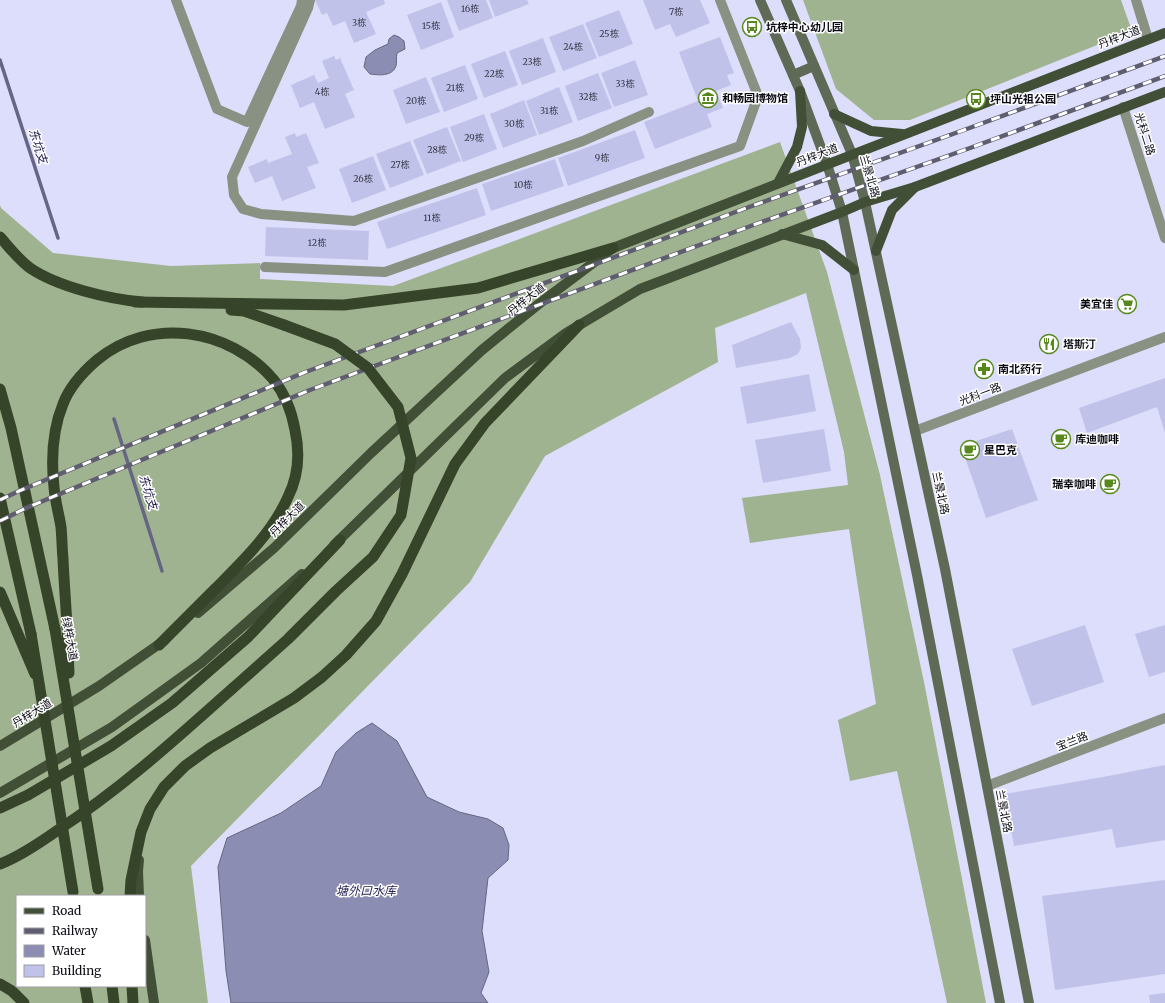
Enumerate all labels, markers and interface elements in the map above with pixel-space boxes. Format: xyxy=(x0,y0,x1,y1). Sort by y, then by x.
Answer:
house number: 16栋 xyxy=(461,3,479,14)
house number: 7栋 xyxy=(669,6,683,17)
bus stop icon: 坑梓中心幼儿园 xyxy=(741,16,763,38)
house number: 3栋 xyxy=(352,17,366,28)
house number: 15栋 xyxy=(422,20,440,31)
place label: 坑梓中心幼儿园 xyxy=(766,20,843,34)
street label: 丹梓大道 xyxy=(1096,23,1142,51)
house number: 25栋 xyxy=(599,28,619,39)
house number: 24栋 xyxy=(563,41,583,52)
house number: 23栋 xyxy=(522,56,542,67)
house number: 22栋 xyxy=(484,68,504,79)
house number: 33栋 xyxy=(616,78,634,89)
house number: 21栋 xyxy=(446,82,464,93)
house number: 4栋 xyxy=(315,86,329,97)
museum icon: 和畅园博物馆 xyxy=(697,87,719,109)
bus stop icon: 坪山光祖公园 xyxy=(965,88,987,110)
house number: 32栋 xyxy=(578,91,598,102)
place label: 和畅园博物馆 xyxy=(722,91,788,105)
place label: 坪山光祖公园 xyxy=(990,92,1056,106)
house number: 20栋 xyxy=(406,95,426,106)
house number: 31栋 xyxy=(540,105,558,116)
street label: 光科二路 xyxy=(1132,111,1158,157)
house number: 30栋 xyxy=(504,118,524,129)
water label: 东坑支 xyxy=(26,126,52,167)
house number: 29栋 xyxy=(464,132,484,143)
street label: 丹梓大道 xyxy=(794,141,840,169)
house number: 28栋 xyxy=(427,144,447,155)
house number: 9栋 xyxy=(595,152,609,163)
street label: 兰景北路 xyxy=(857,153,883,199)
house number: 27栋 xyxy=(390,159,410,170)
house number: 26栋 xyxy=(353,173,373,184)
house number: 10栋 xyxy=(514,179,532,190)
house number: 11栋 xyxy=(424,212,440,223)
house number: 12栋 xyxy=(308,237,326,248)
street label: 丹梓大道 xyxy=(504,280,548,318)
supermarket icon: 美宜佳 xyxy=(1116,293,1138,315)
place label: 美宜佳 xyxy=(1080,297,1113,311)
restaurant icon: 塔斯汀 xyxy=(1038,333,1060,355)
place label: 塔斯汀 xyxy=(1063,337,1096,351)
pharmacy icon: 南北药行 xyxy=(973,358,995,380)
place label: 南北药行 xyxy=(998,362,1042,376)
street label: 光科一路 xyxy=(957,380,1003,408)
cafe icon: 库迪咖啡 xyxy=(1050,428,1072,450)
place label: 库迪咖啡 xyxy=(1075,432,1119,446)
cafe icon: 星巴克 xyxy=(959,439,981,461)
place label: 星巴克 xyxy=(984,443,1017,457)
street label: 兰景北路 xyxy=(930,470,952,516)
water label: 东坑支 xyxy=(136,472,161,513)
cafe icon: 瑞幸咖啡 xyxy=(1099,473,1121,495)
place label: 瑞幸咖啡 xyxy=(1052,477,1096,491)
street label: 丹梓大道 xyxy=(266,498,308,540)
street label: 绿梓大道 xyxy=(59,616,81,662)
street label: 丹梓大道 xyxy=(10,696,54,730)
street label: 宝兰路 xyxy=(1054,729,1090,753)
street label: 兰景北路 xyxy=(993,788,1015,834)
water label: 塘外口水库 xyxy=(336,883,398,898)
legend xyxy=(16,895,146,987)
text: Road xyxy=(52,903,81,918)
text: Railway xyxy=(52,923,98,938)
text: Water xyxy=(51,943,87,958)
text: Building xyxy=(52,963,102,978)

